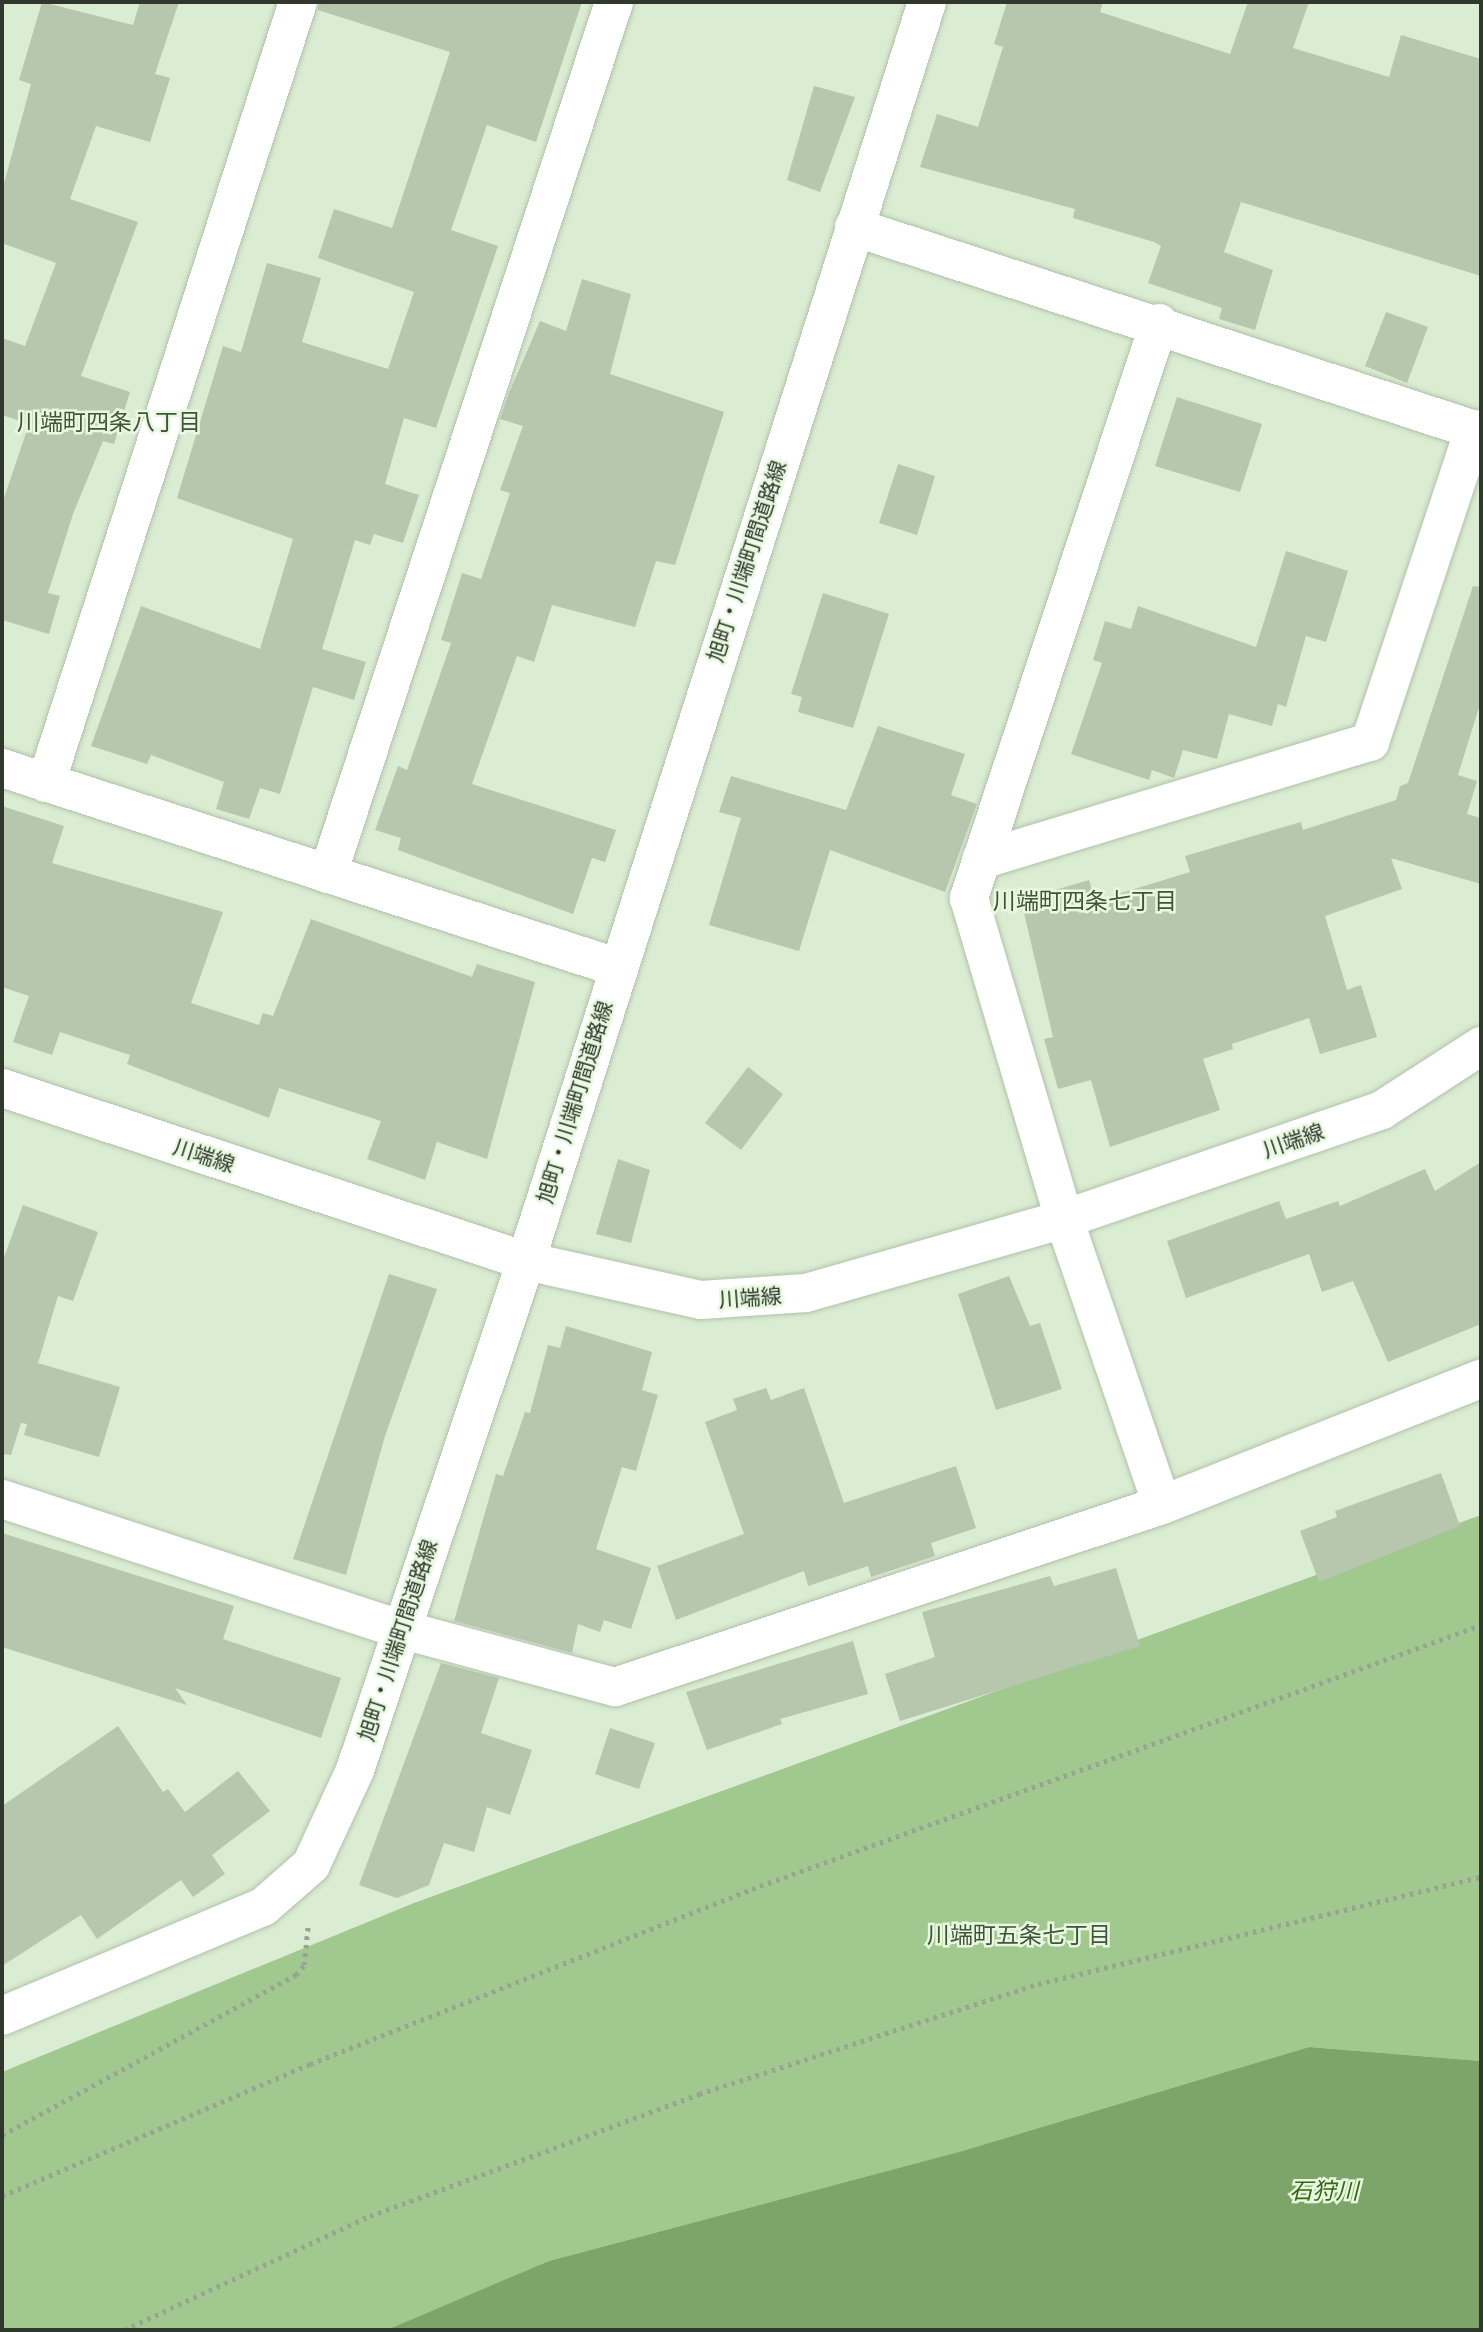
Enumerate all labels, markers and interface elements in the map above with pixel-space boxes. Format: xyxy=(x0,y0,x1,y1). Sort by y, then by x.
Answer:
district label: 川端町四条八丁目 xyxy=(17,407,201,435)
street label: 旭町・川端町間道路線 xyxy=(702,457,790,665)
district label: 川端町四条七丁目 xyxy=(993,886,1177,914)
street label: 旭町・川端町間道路線 xyxy=(531,998,617,1206)
street label: 川端線 xyxy=(1259,1118,1327,1162)
street label: 川端線 xyxy=(170,1133,238,1177)
street label: 川端線 xyxy=(718,1282,782,1312)
street label: 旭町・川端町間道路線 xyxy=(353,1536,441,1744)
district label: 川端町五条七丁目 xyxy=(927,1920,1111,1948)
water label: 石狩川 xyxy=(1290,2176,1358,2204)

